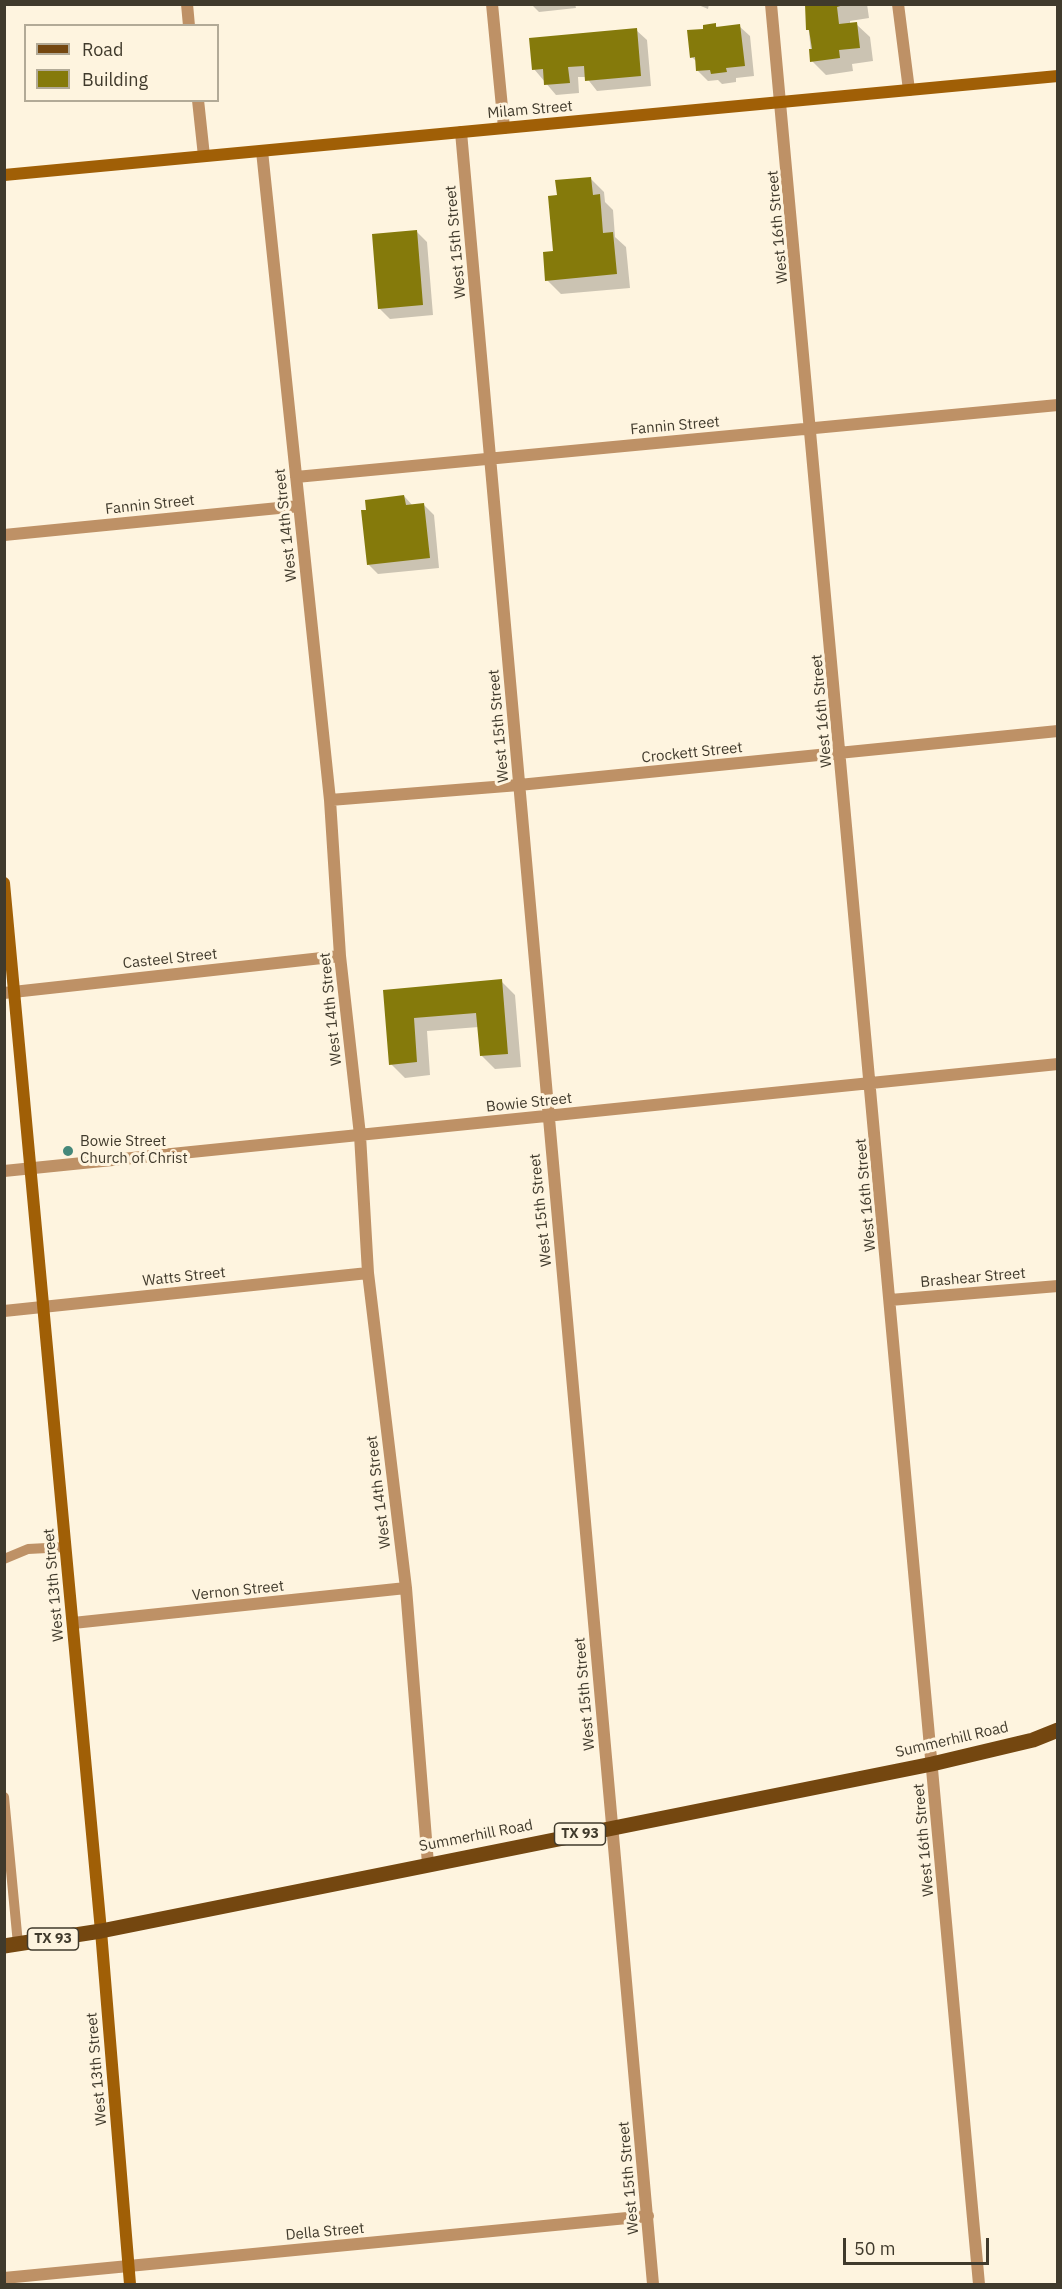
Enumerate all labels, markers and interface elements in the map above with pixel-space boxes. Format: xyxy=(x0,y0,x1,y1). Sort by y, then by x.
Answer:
legend xyxy=(24,24,219,102)
text: Road xyxy=(82,38,123,61)
text: Building xyxy=(82,68,148,91)
street label: Milam Street xyxy=(486,97,574,123)
street label: West 16th Street xyxy=(764,170,792,284)
street label: West 15th Street xyxy=(442,185,470,299)
street label: Fannin Street xyxy=(629,413,721,439)
street label: West 14th Street xyxy=(271,467,301,583)
street label: Fannin Street xyxy=(104,491,196,519)
street label: West 16th Street xyxy=(808,654,836,768)
street label: West 15th Street xyxy=(485,669,513,783)
street label: Crockett Street xyxy=(641,739,743,767)
street label: Casteel Street xyxy=(122,945,218,973)
street label: West 14th Street xyxy=(316,951,346,1067)
street label: Bowie Street xyxy=(485,1090,573,1116)
place label: Bowie Street Church of Christ xyxy=(80,1133,188,1168)
street label: West 16th Street xyxy=(852,1138,880,1252)
marker: Bowie Street Church of Christ xyxy=(61,1144,75,1158)
street label: West 15th Street xyxy=(526,1152,556,1268)
street label: Watts Street xyxy=(141,1264,227,1290)
street label: Brashear Street xyxy=(920,1264,1026,1292)
street label: West 14th Street xyxy=(363,1434,395,1550)
street label: West 13th Street xyxy=(40,1528,68,1642)
street label: Vernon Street xyxy=(191,1577,285,1605)
street label: West 15th Street xyxy=(571,1637,599,1751)
street label: Summerhill Road xyxy=(894,1718,1010,1762)
street label: West 16th Street xyxy=(910,1783,938,1897)
street label: Summerhill Road xyxy=(418,1816,534,1856)
road number: TX 93 xyxy=(554,1823,606,1845)
road number: TX 93 xyxy=(28,1928,78,1950)
street label: West 13th Street xyxy=(83,2012,111,2126)
street label: West 15th Street xyxy=(615,2121,643,2235)
street label: Della Street xyxy=(285,2220,365,2244)
scale bar xyxy=(846,2226,992,2264)
text: 50 m xyxy=(854,2237,896,2260)

